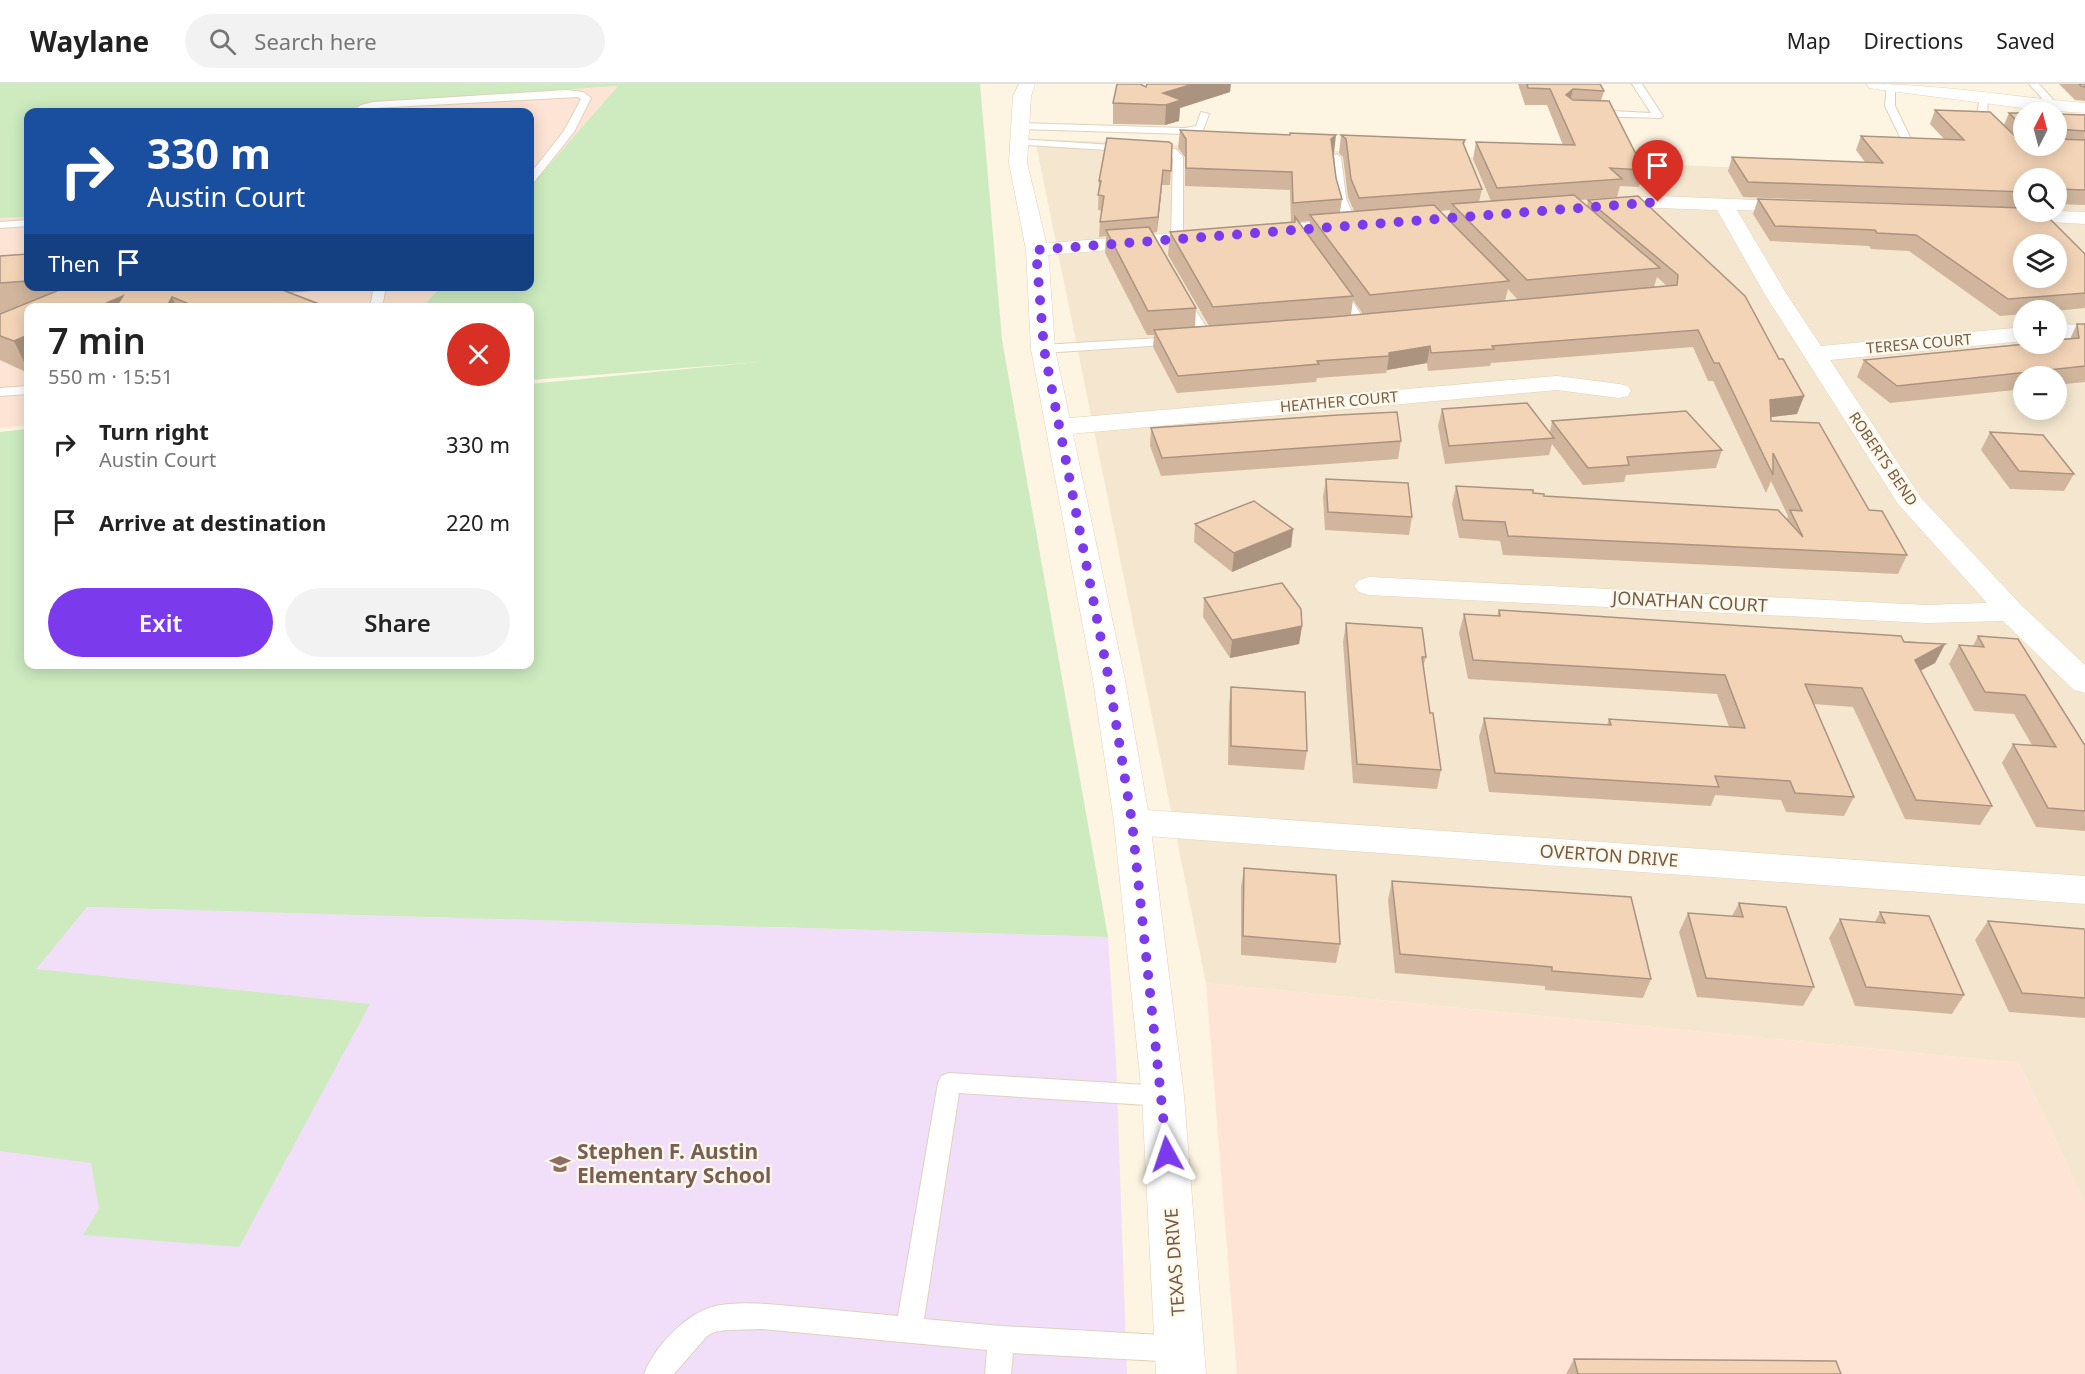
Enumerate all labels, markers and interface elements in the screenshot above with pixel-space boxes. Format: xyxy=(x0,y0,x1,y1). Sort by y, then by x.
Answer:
search box xyxy=(185,14,605,68)
text: Waylane xyxy=(30,22,149,60)
icon: search xyxy=(206,25,239,58)
text: Search here xyxy=(254,26,377,56)
text: Map xyxy=(1787,27,1831,55)
text: Directions xyxy=(1864,27,1963,55)
text: Saved xyxy=(1996,27,2055,55)
north arrow xyxy=(2013,102,2067,156)
map controls xyxy=(2013,102,2067,420)
text: 330 m xyxy=(147,124,271,181)
icon: right xyxy=(48,132,126,210)
pin xyxy=(1632,140,1683,202)
icon: arrive xyxy=(1641,149,1674,182)
button: search xyxy=(2013,168,2067,222)
text: Austin Court xyxy=(147,178,305,215)
button: layers xyxy=(2013,234,2067,288)
icon: arrive xyxy=(112,246,145,279)
text: Then xyxy=(48,248,100,278)
button: + xyxy=(2013,300,2067,354)
text: 7 min xyxy=(48,316,146,365)
button: close xyxy=(447,323,510,386)
street label: TERESA COURT xyxy=(1865,328,1973,358)
text: 550 m · 15:51 xyxy=(48,363,173,390)
button: − xyxy=(2013,366,2067,420)
street label: HEATHER COURT xyxy=(1279,386,1399,416)
street label: ROBERTS BEND xyxy=(1845,408,1923,509)
text: Turn right xyxy=(99,416,209,446)
icon: right xyxy=(48,428,81,461)
text: 330 m xyxy=(446,429,510,459)
text: Austin Court xyxy=(99,446,216,473)
icon: arrive xyxy=(48,506,81,539)
text: Arrive at destination xyxy=(99,507,326,537)
text: 220 m xyxy=(446,507,510,537)
street label: JONATHAN COURT xyxy=(1610,585,1768,617)
button: Exit xyxy=(48,588,273,657)
button: Share xyxy=(285,588,510,657)
street label: OVERTON DRIVE xyxy=(1539,838,1679,872)
position arrow xyxy=(1135,1122,1199,1186)
place label: Stephen F. Austin Elementary School xyxy=(577,1137,771,1189)
school or university icon: Stephen F. Austin Elementary School xyxy=(548,1152,572,1176)
street label: TEXAS DRIVE xyxy=(1158,1207,1190,1317)

